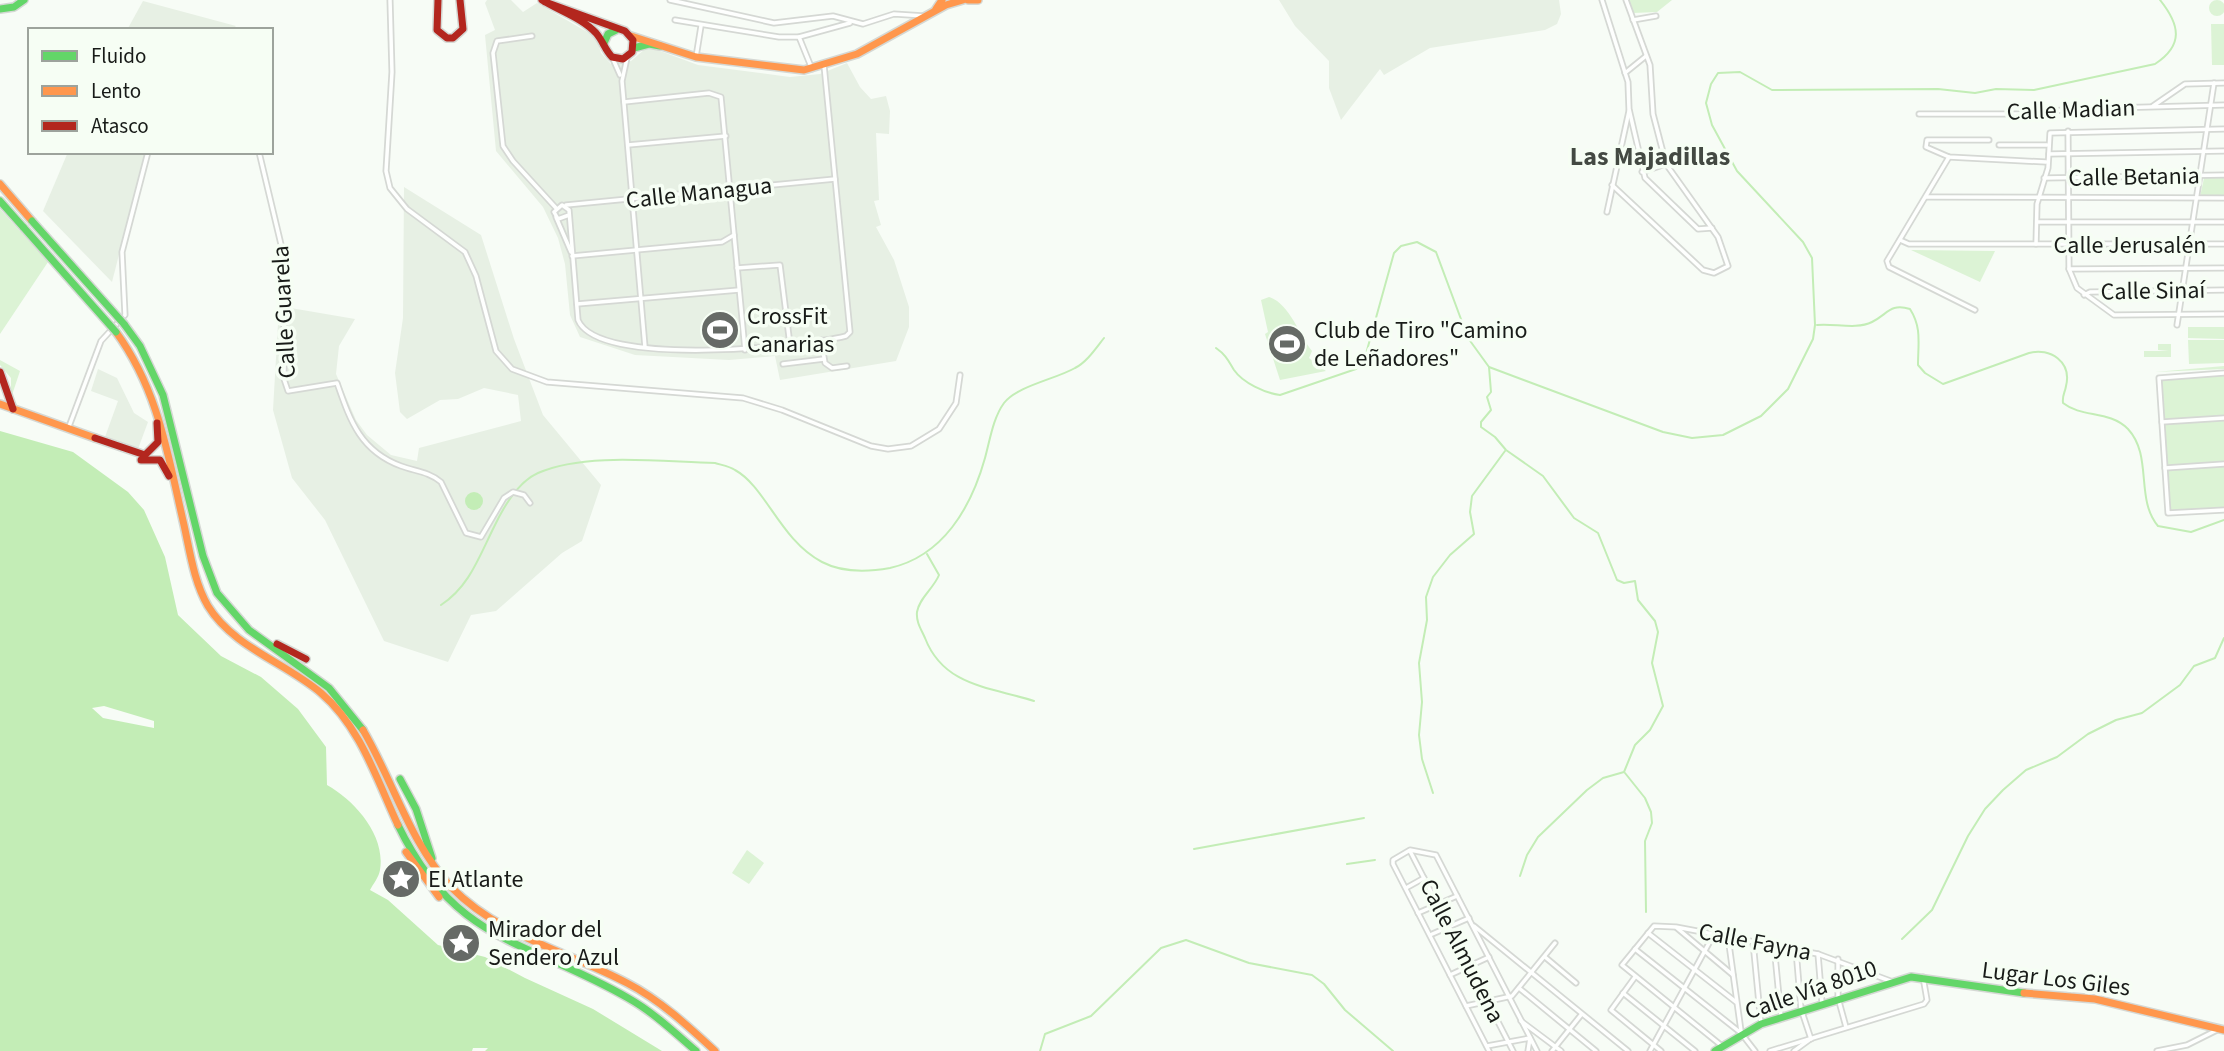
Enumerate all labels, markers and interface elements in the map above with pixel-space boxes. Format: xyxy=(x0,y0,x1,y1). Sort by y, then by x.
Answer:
legend xyxy=(28,28,273,154)
text: Fluido xyxy=(91,41,146,71)
text: Lento xyxy=(91,76,141,106)
street label: Calle Madian xyxy=(2006,90,2136,130)
text: Atasco xyxy=(91,111,149,141)
district label: Las Majadillas xyxy=(1570,138,1730,175)
street label: Calle Betania xyxy=(2068,158,2200,196)
street label: Calle Managua xyxy=(624,168,774,218)
street label: Calle Jerusalén xyxy=(2054,228,2206,263)
street label: Calle Guarela xyxy=(263,245,305,379)
street label: Calle Sinaí xyxy=(2100,273,2207,309)
place label: CrossFit Canarias xyxy=(747,299,834,362)
sports icon: CrossFit Canarias xyxy=(699,309,741,351)
place label: Club de Tiro "Camino de Leñadores" xyxy=(1314,313,1528,376)
sports icon: Club de Tiro "Camino de Leñadores" xyxy=(1266,323,1308,365)
place icon: El Atlante xyxy=(380,858,422,900)
place label: El Atlante xyxy=(428,862,523,897)
street label: Calle Almudena xyxy=(1411,873,1513,1029)
place label: Mirador del Sendero Azul xyxy=(488,912,619,975)
street label: Calle Fayna xyxy=(1696,914,1814,970)
place icon: Mirador del Sendero Azul xyxy=(440,922,482,964)
street label: Calle Vía 8010 xyxy=(1740,951,1882,1029)
street label: Lugar Los Giles xyxy=(1980,953,2132,1005)

